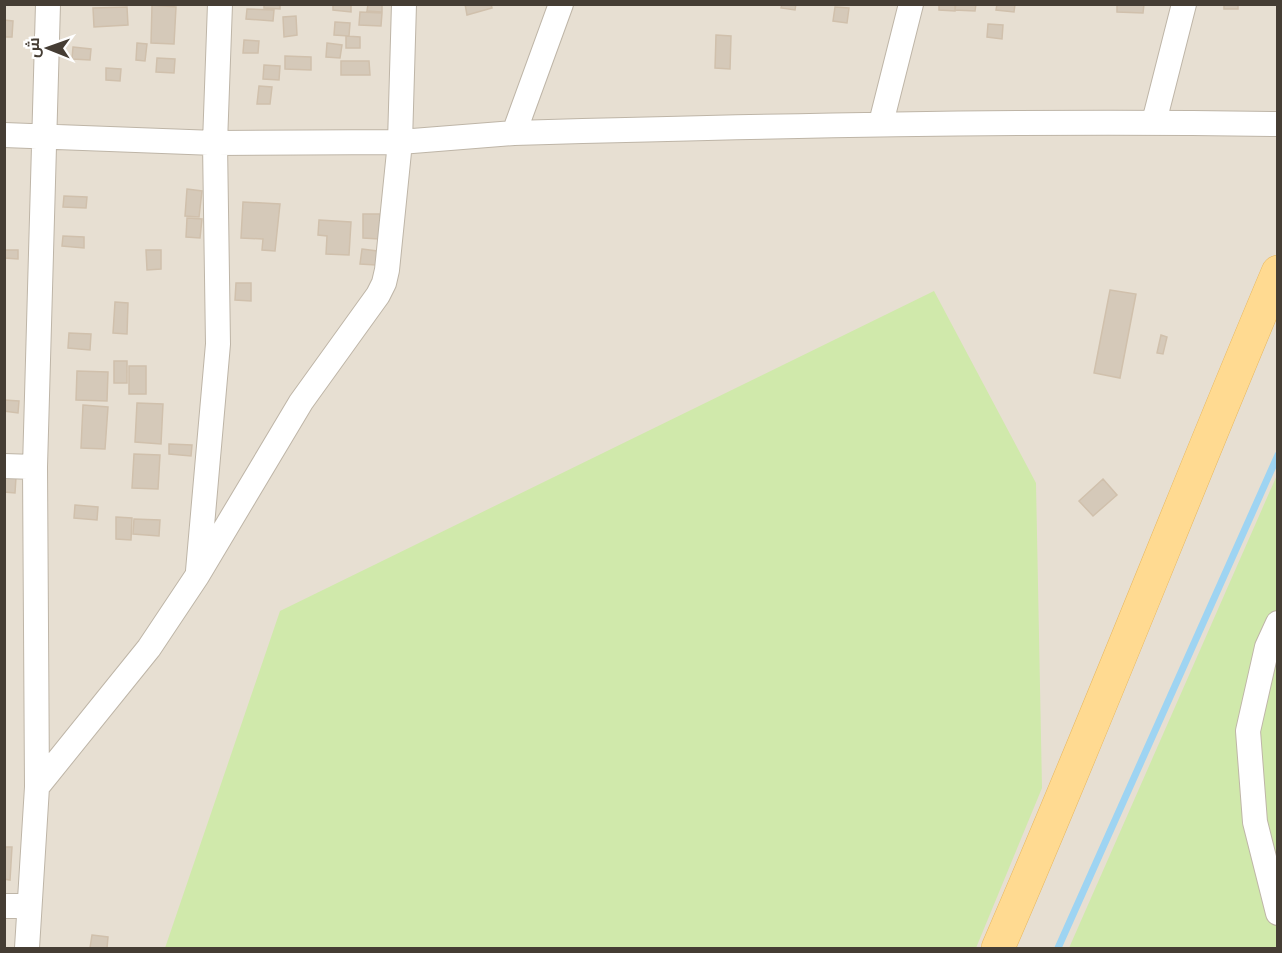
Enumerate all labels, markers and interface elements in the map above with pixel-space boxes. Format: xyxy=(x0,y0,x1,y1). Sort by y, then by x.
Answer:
north arrow xyxy=(18,18,78,78)
text: ش xyxy=(23,37,43,58)

